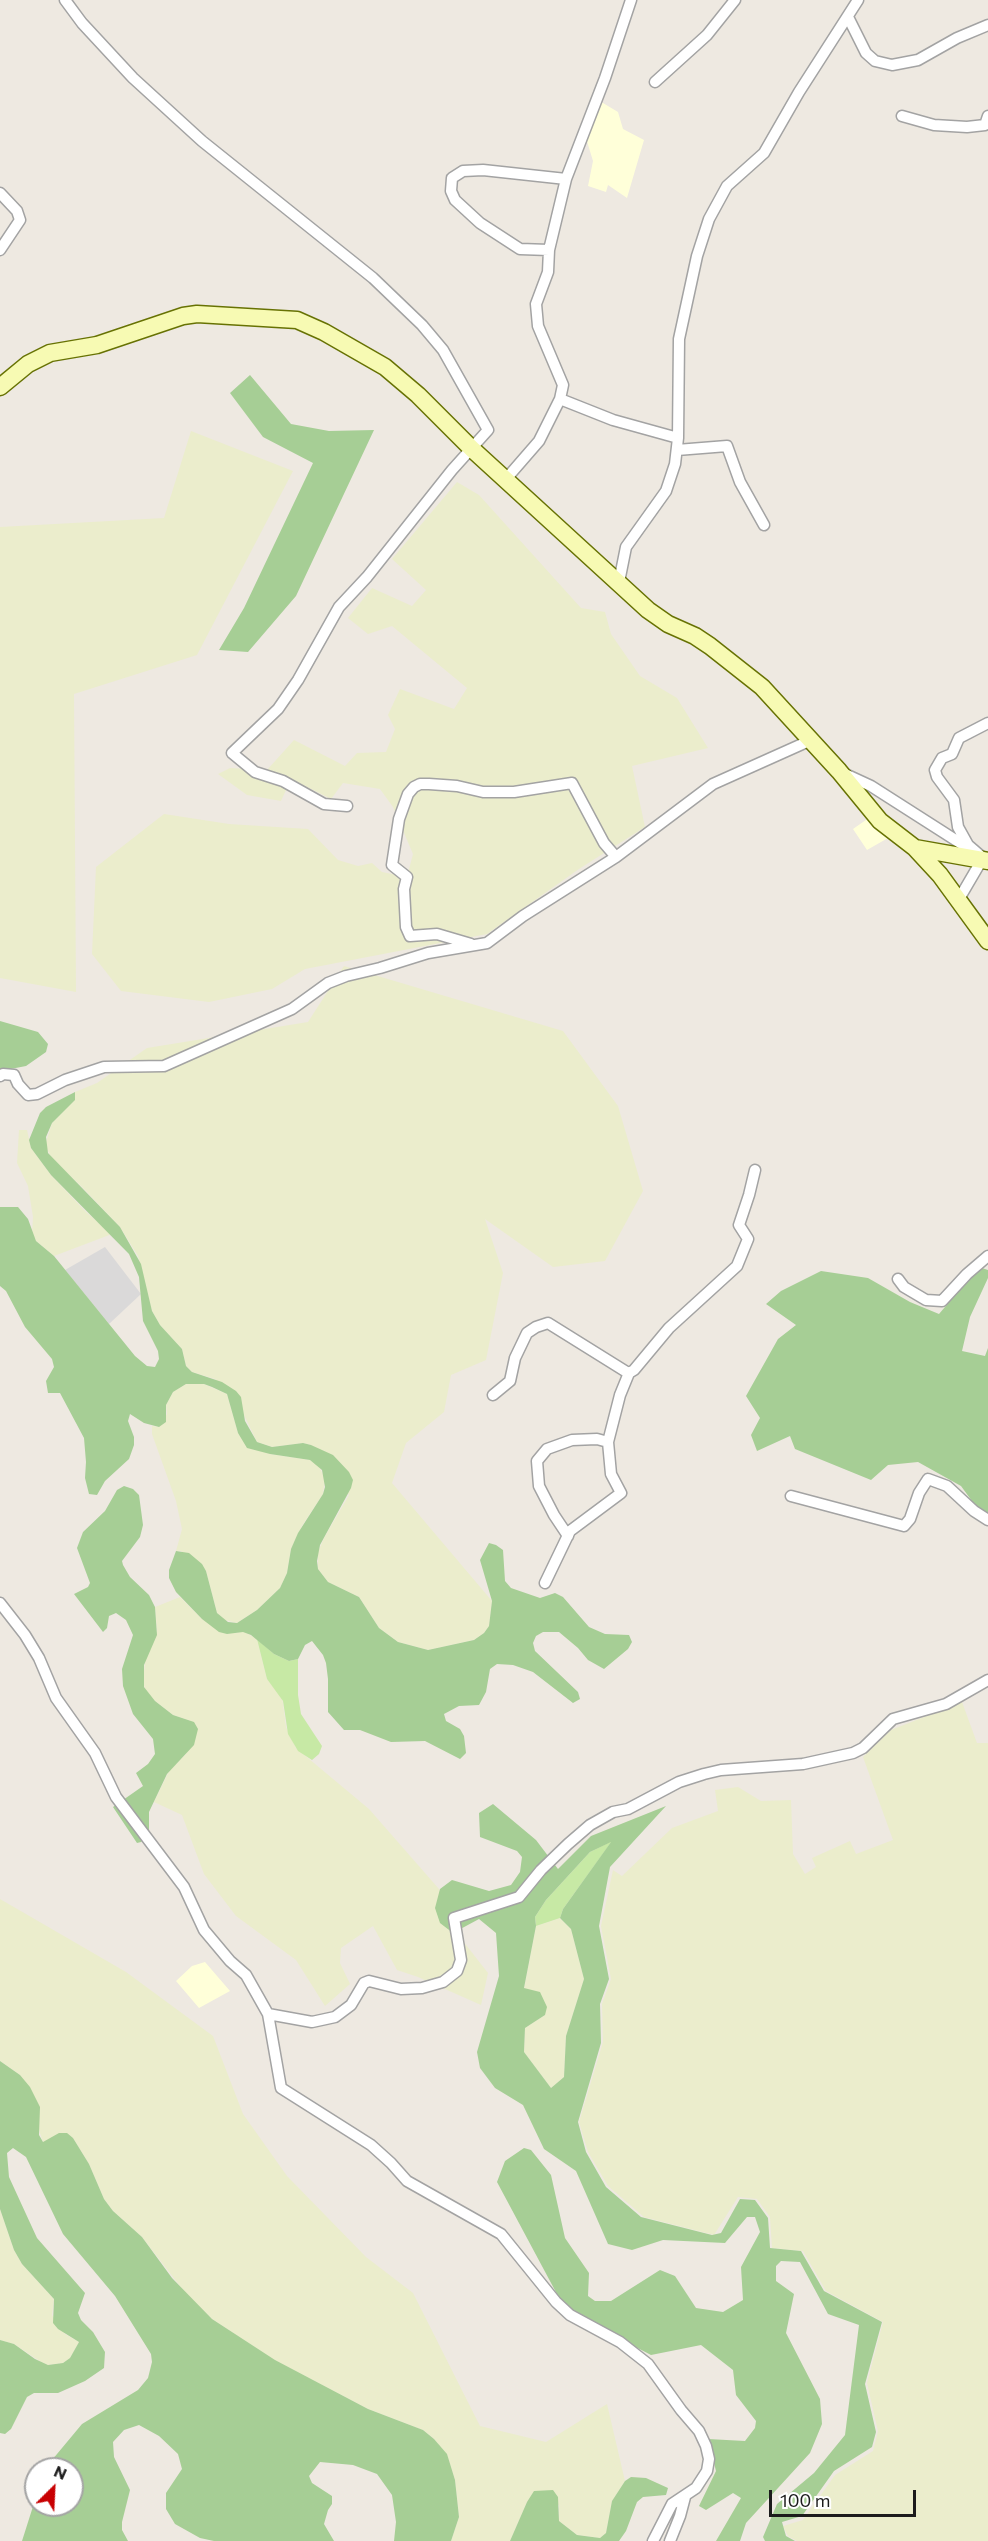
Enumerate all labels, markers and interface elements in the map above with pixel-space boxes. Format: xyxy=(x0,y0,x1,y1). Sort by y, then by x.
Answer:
north arrow xyxy=(24,2457,84,2517)
text: N xyxy=(51,2461,70,2483)
scale bar xyxy=(772,2478,919,2516)
text: 100 m xyxy=(780,2489,830,2511)

